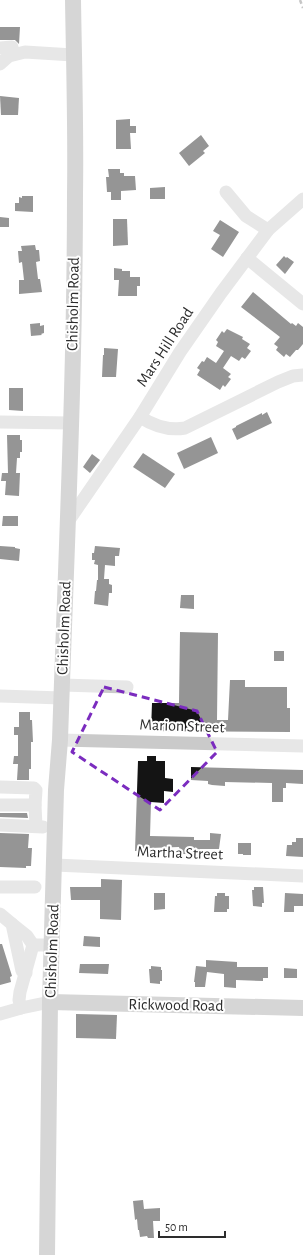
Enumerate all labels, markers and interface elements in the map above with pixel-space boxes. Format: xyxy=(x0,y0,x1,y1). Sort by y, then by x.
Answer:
street label: Chisholm Road xyxy=(64,257,82,351)
street label: Mars Hill Road xyxy=(134,305,196,389)
street label: Chisholm Road xyxy=(54,581,74,675)
street label: Marion Street xyxy=(139,717,225,735)
street label: Martha Street xyxy=(137,844,223,862)
street label: Chisholm Road xyxy=(42,904,62,998)
street label: Rickwood Road xyxy=(128,996,224,1014)
scale bar xyxy=(159,1213,225,1239)
text: 50 m xyxy=(165,1221,188,1233)

